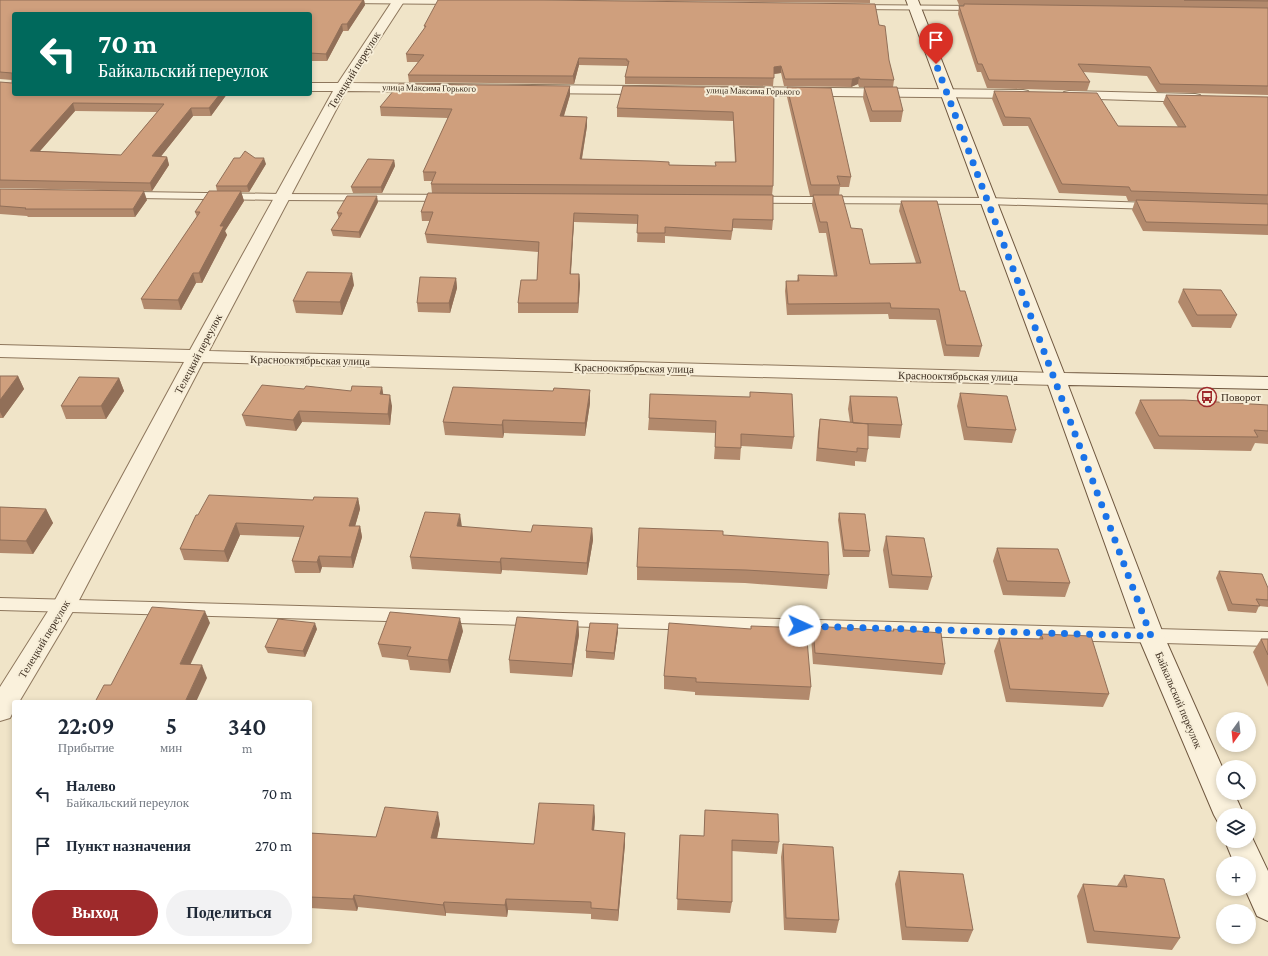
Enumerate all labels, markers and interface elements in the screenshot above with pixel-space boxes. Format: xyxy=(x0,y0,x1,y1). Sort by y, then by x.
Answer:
pin xyxy=(919,23,953,64)
icon: left xyxy=(32,28,84,80)
text: 70 m xyxy=(98,28,157,59)
street label: Телецкий переулок xyxy=(325,29,383,111)
icon: arrive xyxy=(925,29,947,51)
text: Байкальский переулок xyxy=(98,61,268,81)
street label: улица Максима Горького xyxy=(382,82,477,94)
street label: улица Максима Горького xyxy=(706,85,801,97)
street label: Телецкий переулок xyxy=(172,311,224,396)
street label: Краснооктябрьская улица xyxy=(250,353,370,367)
street label: Краснооктябрьская улица xyxy=(574,361,694,375)
street label: Краснооктябрьская улица xyxy=(898,369,1018,383)
bus stop icon: Поворот xyxy=(1196,386,1218,408)
place label: Поворот xyxy=(1221,391,1261,403)
street label: Телецкий переулок xyxy=(16,597,72,680)
position arrow xyxy=(779,605,821,647)
street label: Байкальский переулок xyxy=(1153,650,1205,751)
text: 22:09 xyxy=(58,712,114,739)
text: 5 xyxy=(165,712,177,739)
north arrow xyxy=(1216,712,1256,752)
map controls xyxy=(1216,712,1256,944)
text: 340 xyxy=(228,713,266,740)
text: Прибытие xyxy=(58,740,114,755)
text: мин xyxy=(160,740,182,755)
text: m xyxy=(242,741,252,756)
button: search xyxy=(1216,760,1256,800)
text: Налево xyxy=(66,778,116,794)
icon: left xyxy=(32,783,54,805)
text: 70 m xyxy=(262,786,292,802)
text: Байкальский переулок xyxy=(66,795,189,810)
button: layers xyxy=(1216,808,1256,848)
icon: arrive xyxy=(32,835,54,857)
text: Пункт назначения xyxy=(66,838,191,854)
text: 270 m xyxy=(255,838,292,854)
button: + xyxy=(1216,856,1256,896)
button: Выход xyxy=(32,890,158,936)
button: Поделиться xyxy=(166,890,292,936)
button: − xyxy=(1216,904,1256,944)

